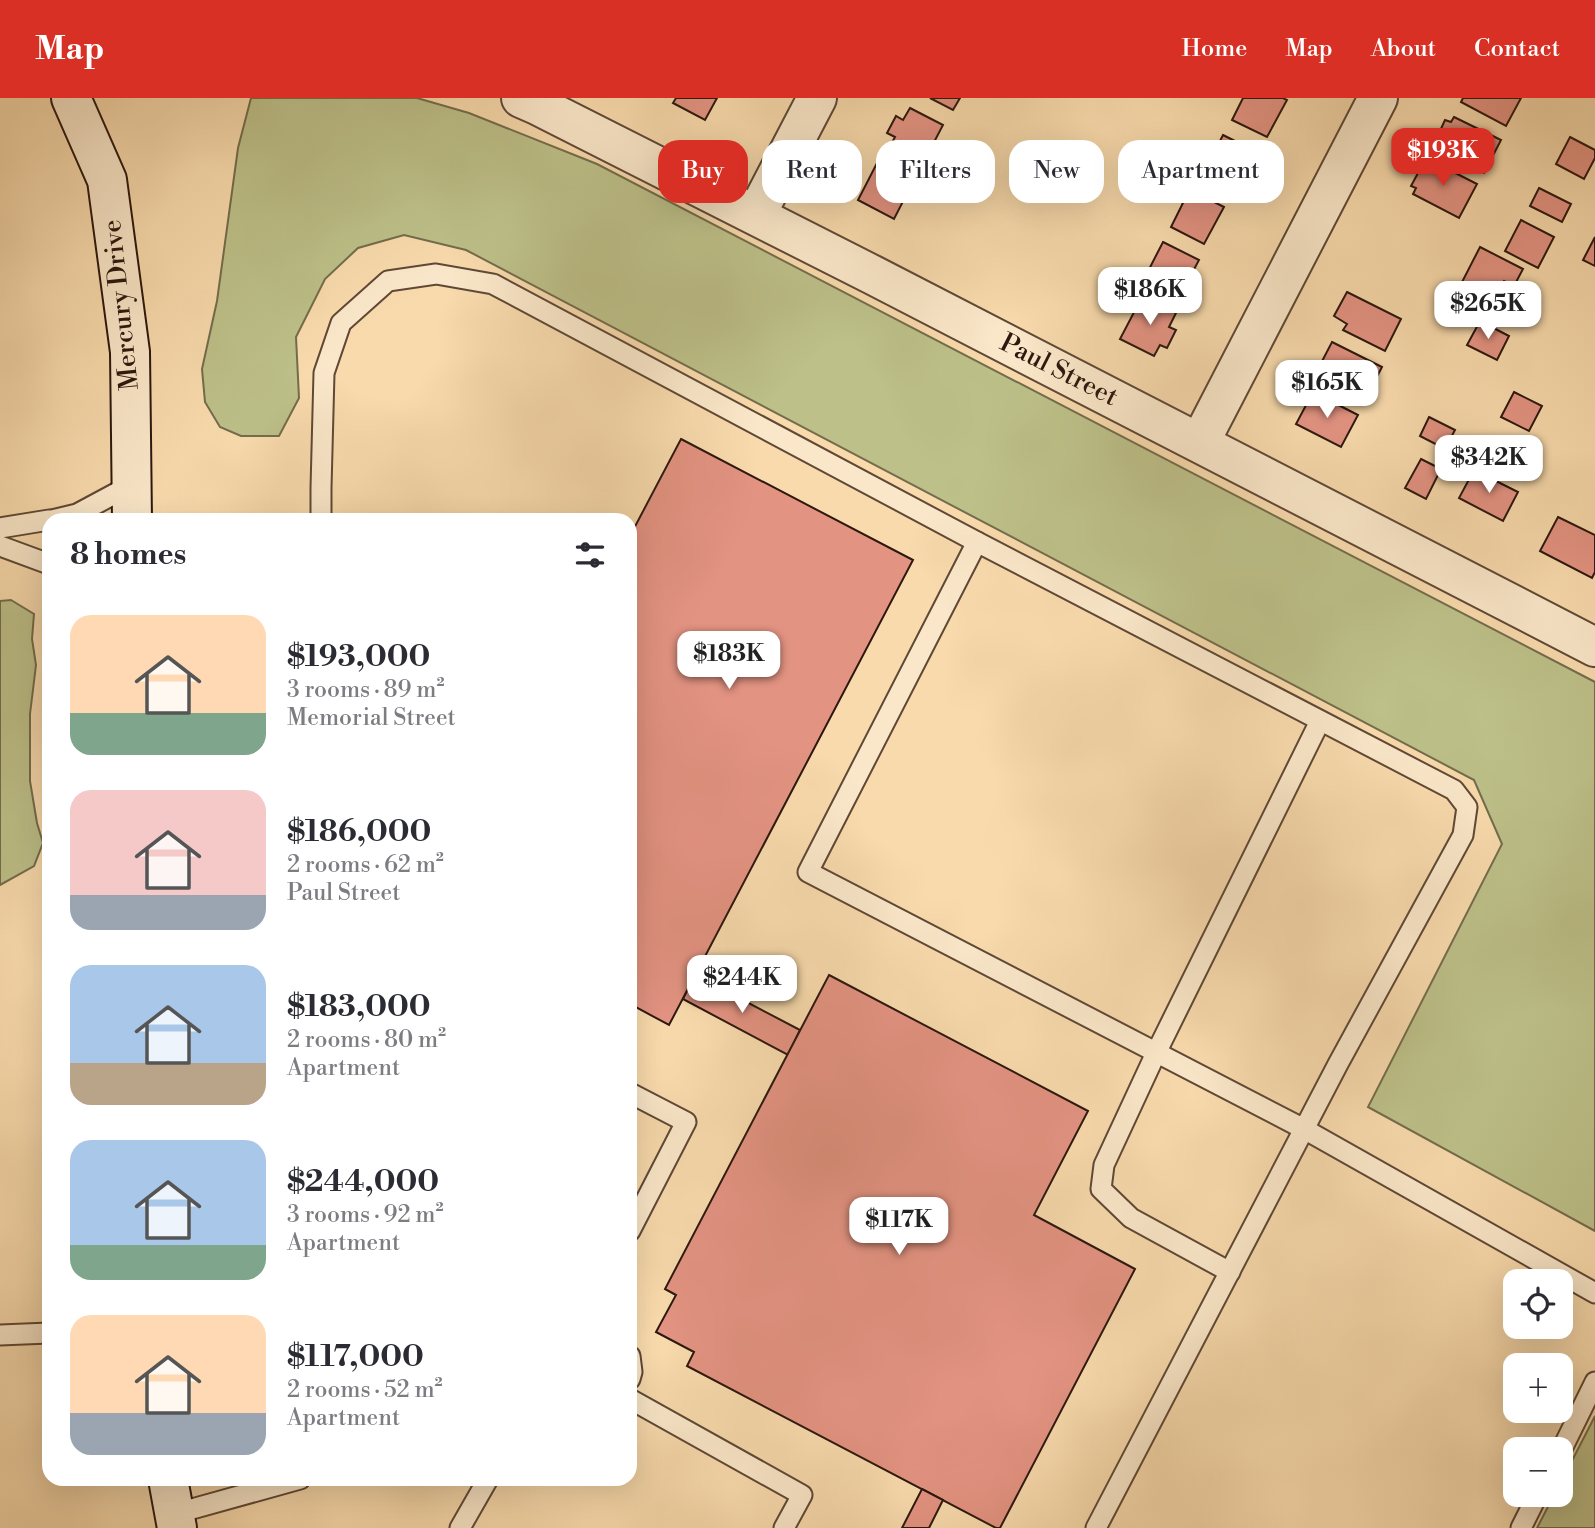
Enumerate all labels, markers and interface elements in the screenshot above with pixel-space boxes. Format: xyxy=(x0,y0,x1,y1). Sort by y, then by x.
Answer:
text: Map xyxy=(35,29,104,70)
text: Home xyxy=(1182,34,1247,64)
text: Map xyxy=(1285,34,1333,64)
text: About xyxy=(1371,34,1436,64)
text: Contact xyxy=(1474,34,1560,64)
pin: $193K xyxy=(1394,129,1492,188)
text: $193K xyxy=(1407,137,1479,165)
chip: Buy xyxy=(658,140,748,203)
chip: Rent xyxy=(762,140,862,203)
chip: Filters xyxy=(876,140,995,203)
chip: New xyxy=(1009,140,1104,203)
chip: Apartment xyxy=(1118,140,1284,203)
street label: Mercury Drive xyxy=(96,218,146,392)
pin: $186K xyxy=(1101,268,1199,327)
text: $186K xyxy=(1114,276,1186,304)
pin: $265K xyxy=(1439,282,1537,341)
text: $265K xyxy=(1450,290,1526,318)
street label: Paul Street xyxy=(995,327,1123,413)
pin: $165K xyxy=(1278,360,1376,420)
text: $165K xyxy=(1291,369,1363,397)
pin: $342K xyxy=(1440,436,1538,495)
text: $342K xyxy=(1451,444,1527,472)
text: 8 homes xyxy=(70,536,186,574)
icon: filters xyxy=(571,536,609,574)
pin: $183K xyxy=(680,632,778,691)
text: $193,000 xyxy=(287,638,430,676)
text: $183K xyxy=(693,640,765,668)
icon: home xyxy=(126,643,210,727)
text: 3 rooms · 89 m² xyxy=(287,676,444,704)
text: Memorial Street xyxy=(287,704,456,732)
text: $186,000 xyxy=(287,813,431,851)
icon: home xyxy=(126,818,210,902)
text: 2 rooms · 62 m² xyxy=(287,851,444,879)
text: Paul Street xyxy=(287,879,400,907)
pin: $244K xyxy=(693,956,791,1015)
text: $244K xyxy=(703,964,781,992)
text: $183,000 xyxy=(287,988,431,1026)
icon: home xyxy=(126,993,210,1077)
text: 2 rooms · 80 m² xyxy=(287,1026,446,1054)
text: Apartment xyxy=(287,1054,400,1082)
text: $244,000 xyxy=(287,1163,439,1201)
icon: home xyxy=(126,1168,210,1252)
pin: $117K xyxy=(850,1198,948,1257)
text: 3 rooms · 92 m² xyxy=(287,1201,443,1229)
text: $117K xyxy=(865,1206,933,1234)
text: Apartment xyxy=(287,1229,400,1257)
map controls xyxy=(1503,1269,1573,1507)
button: locate xyxy=(1503,1269,1573,1339)
text: $117,000 xyxy=(287,1338,424,1376)
icon: home xyxy=(126,1343,210,1427)
button: + xyxy=(1503,1353,1573,1423)
text: 2 rooms · 52 m² xyxy=(287,1376,443,1404)
text: Apartment xyxy=(287,1404,400,1432)
button: − xyxy=(1503,1437,1573,1507)

